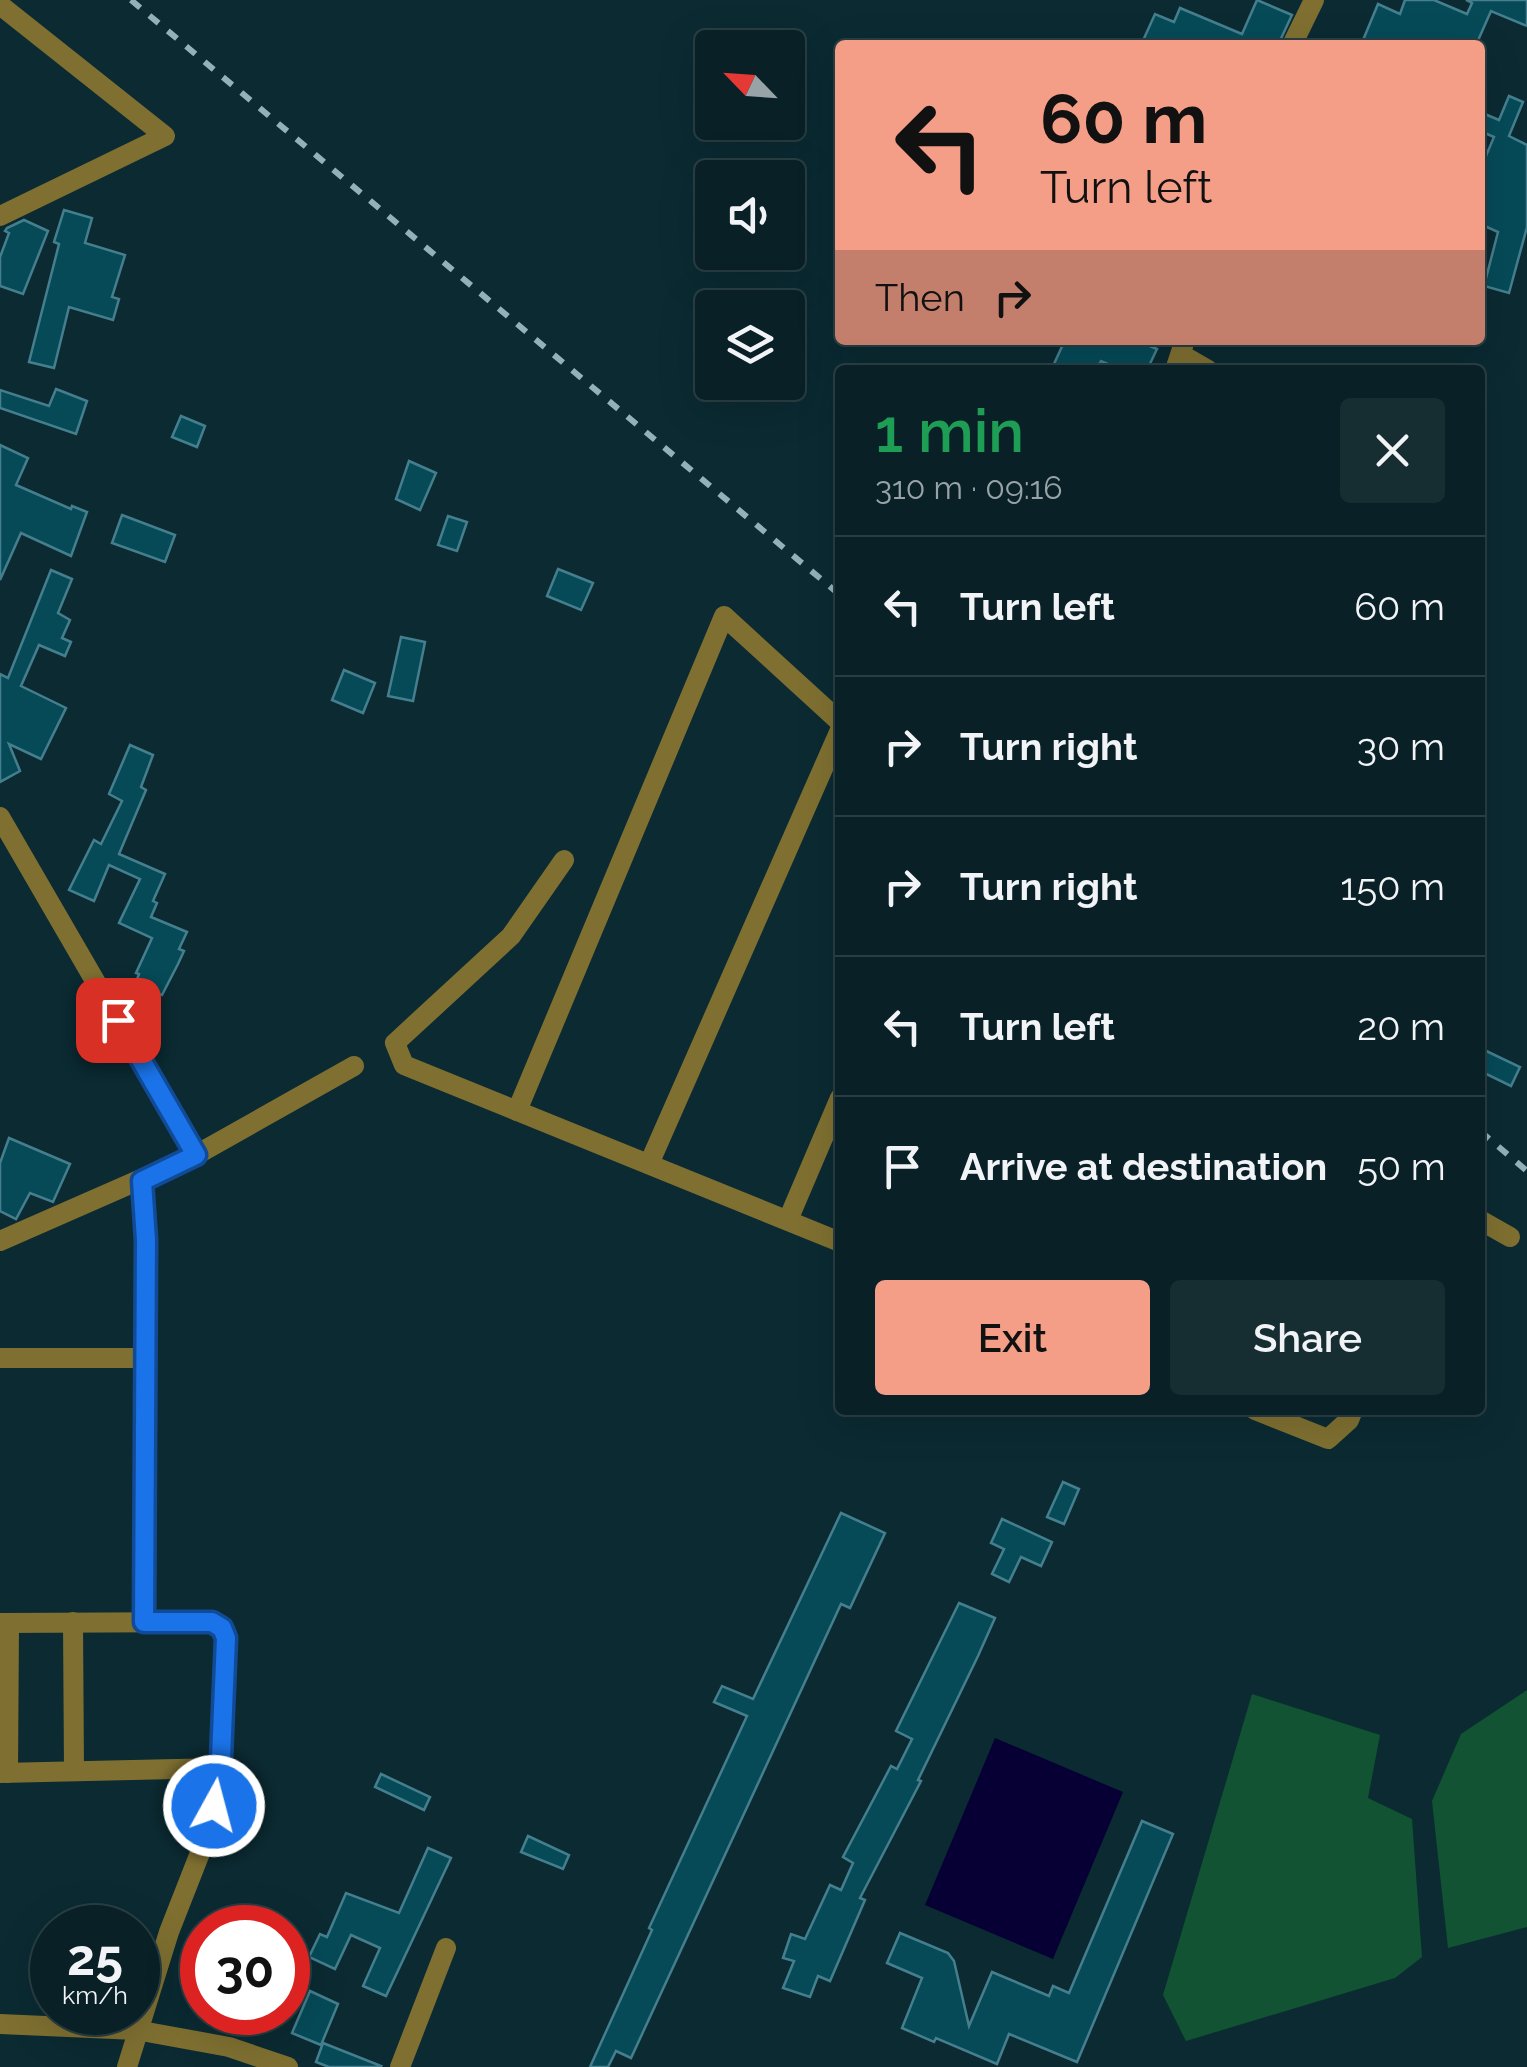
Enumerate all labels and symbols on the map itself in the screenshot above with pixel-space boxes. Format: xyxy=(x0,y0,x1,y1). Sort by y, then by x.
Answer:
north arrow xyxy=(695,30,805,140)
pin xyxy=(76,978,161,1063)
position arrow xyxy=(162,1754,266,1858)
speed limit sign: 30 xyxy=(180,1905,310,2035)

